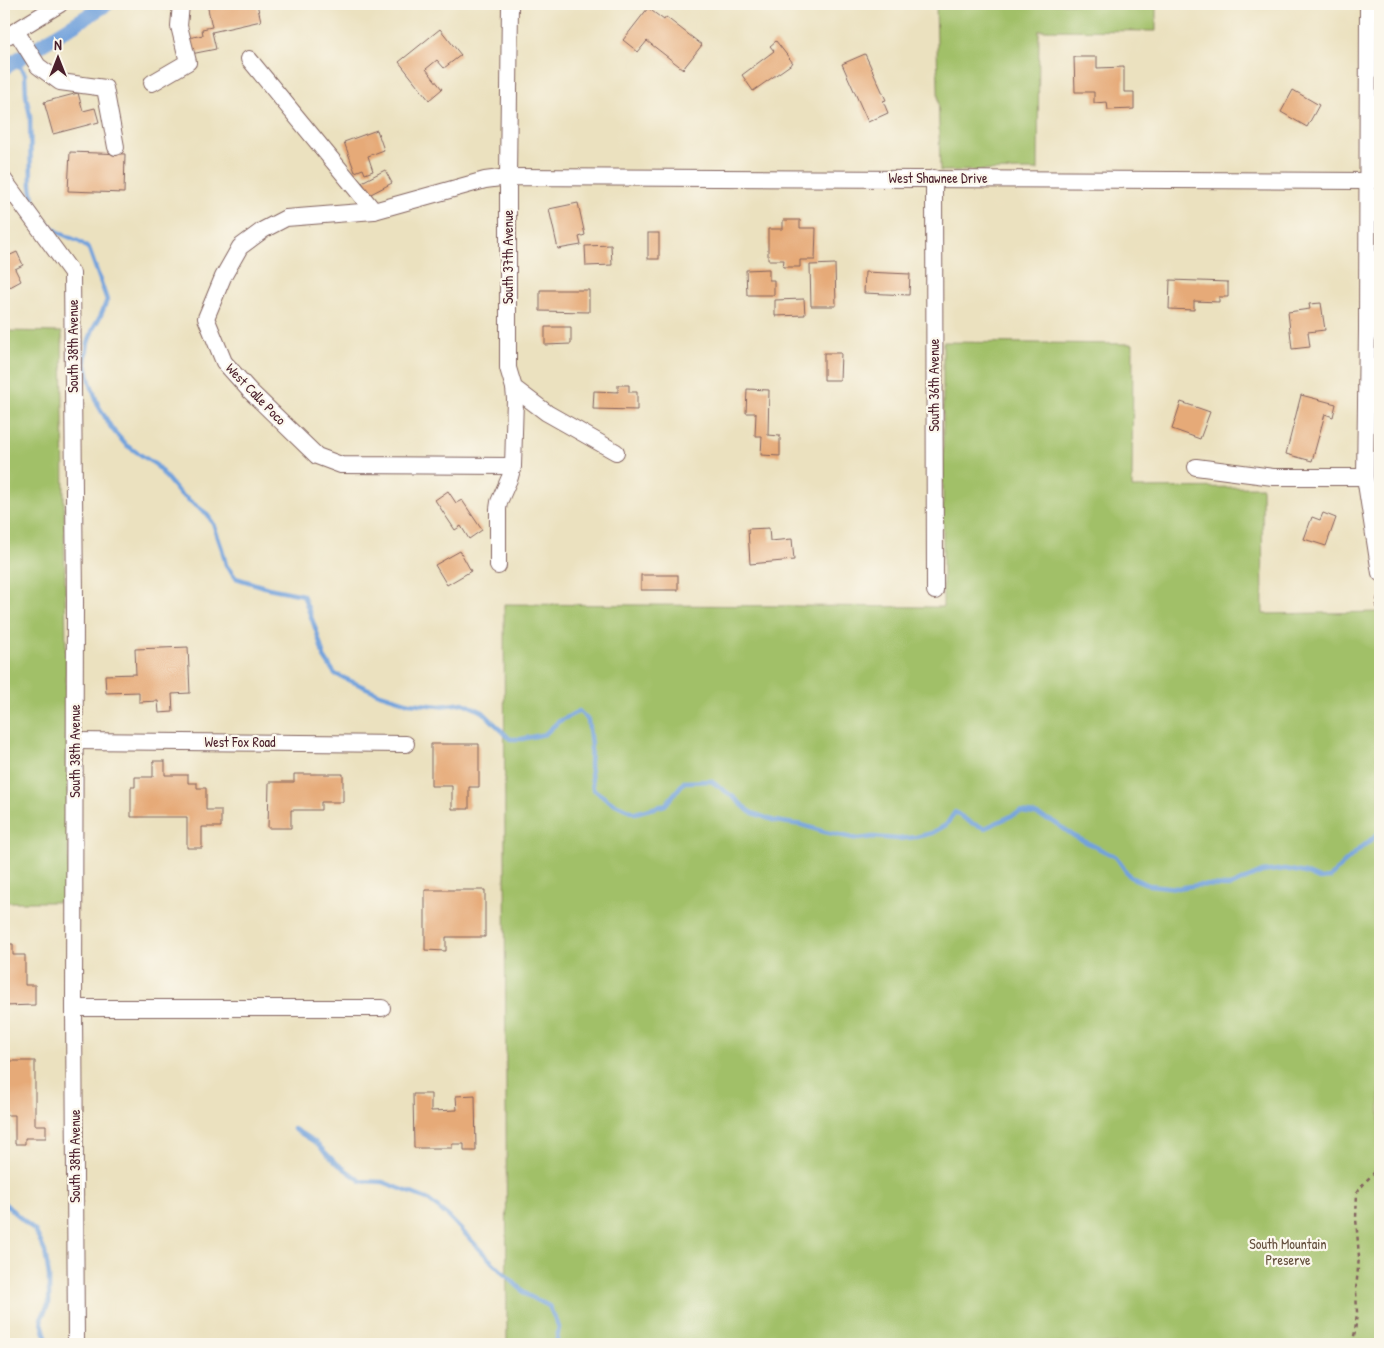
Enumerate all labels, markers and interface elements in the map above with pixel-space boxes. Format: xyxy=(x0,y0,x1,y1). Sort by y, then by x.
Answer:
north arrow xyxy=(32,32,82,82)
text: N xyxy=(54,35,62,54)
street label: West Shawnee Drive xyxy=(889,168,988,187)
street label: South 37th Avenue xyxy=(498,209,517,304)
street label: South 38th Avenue xyxy=(63,299,82,393)
street label: South 36th Avenue xyxy=(924,338,943,431)
street label: West Calle Poco xyxy=(222,359,291,429)
street label: South 38th Avenue xyxy=(65,704,84,798)
street label: West Fox Road xyxy=(205,732,276,751)
street label: South 38th Avenue xyxy=(65,1109,84,1203)
park label: South Mountain Preserve xyxy=(1249,1234,1327,1269)

